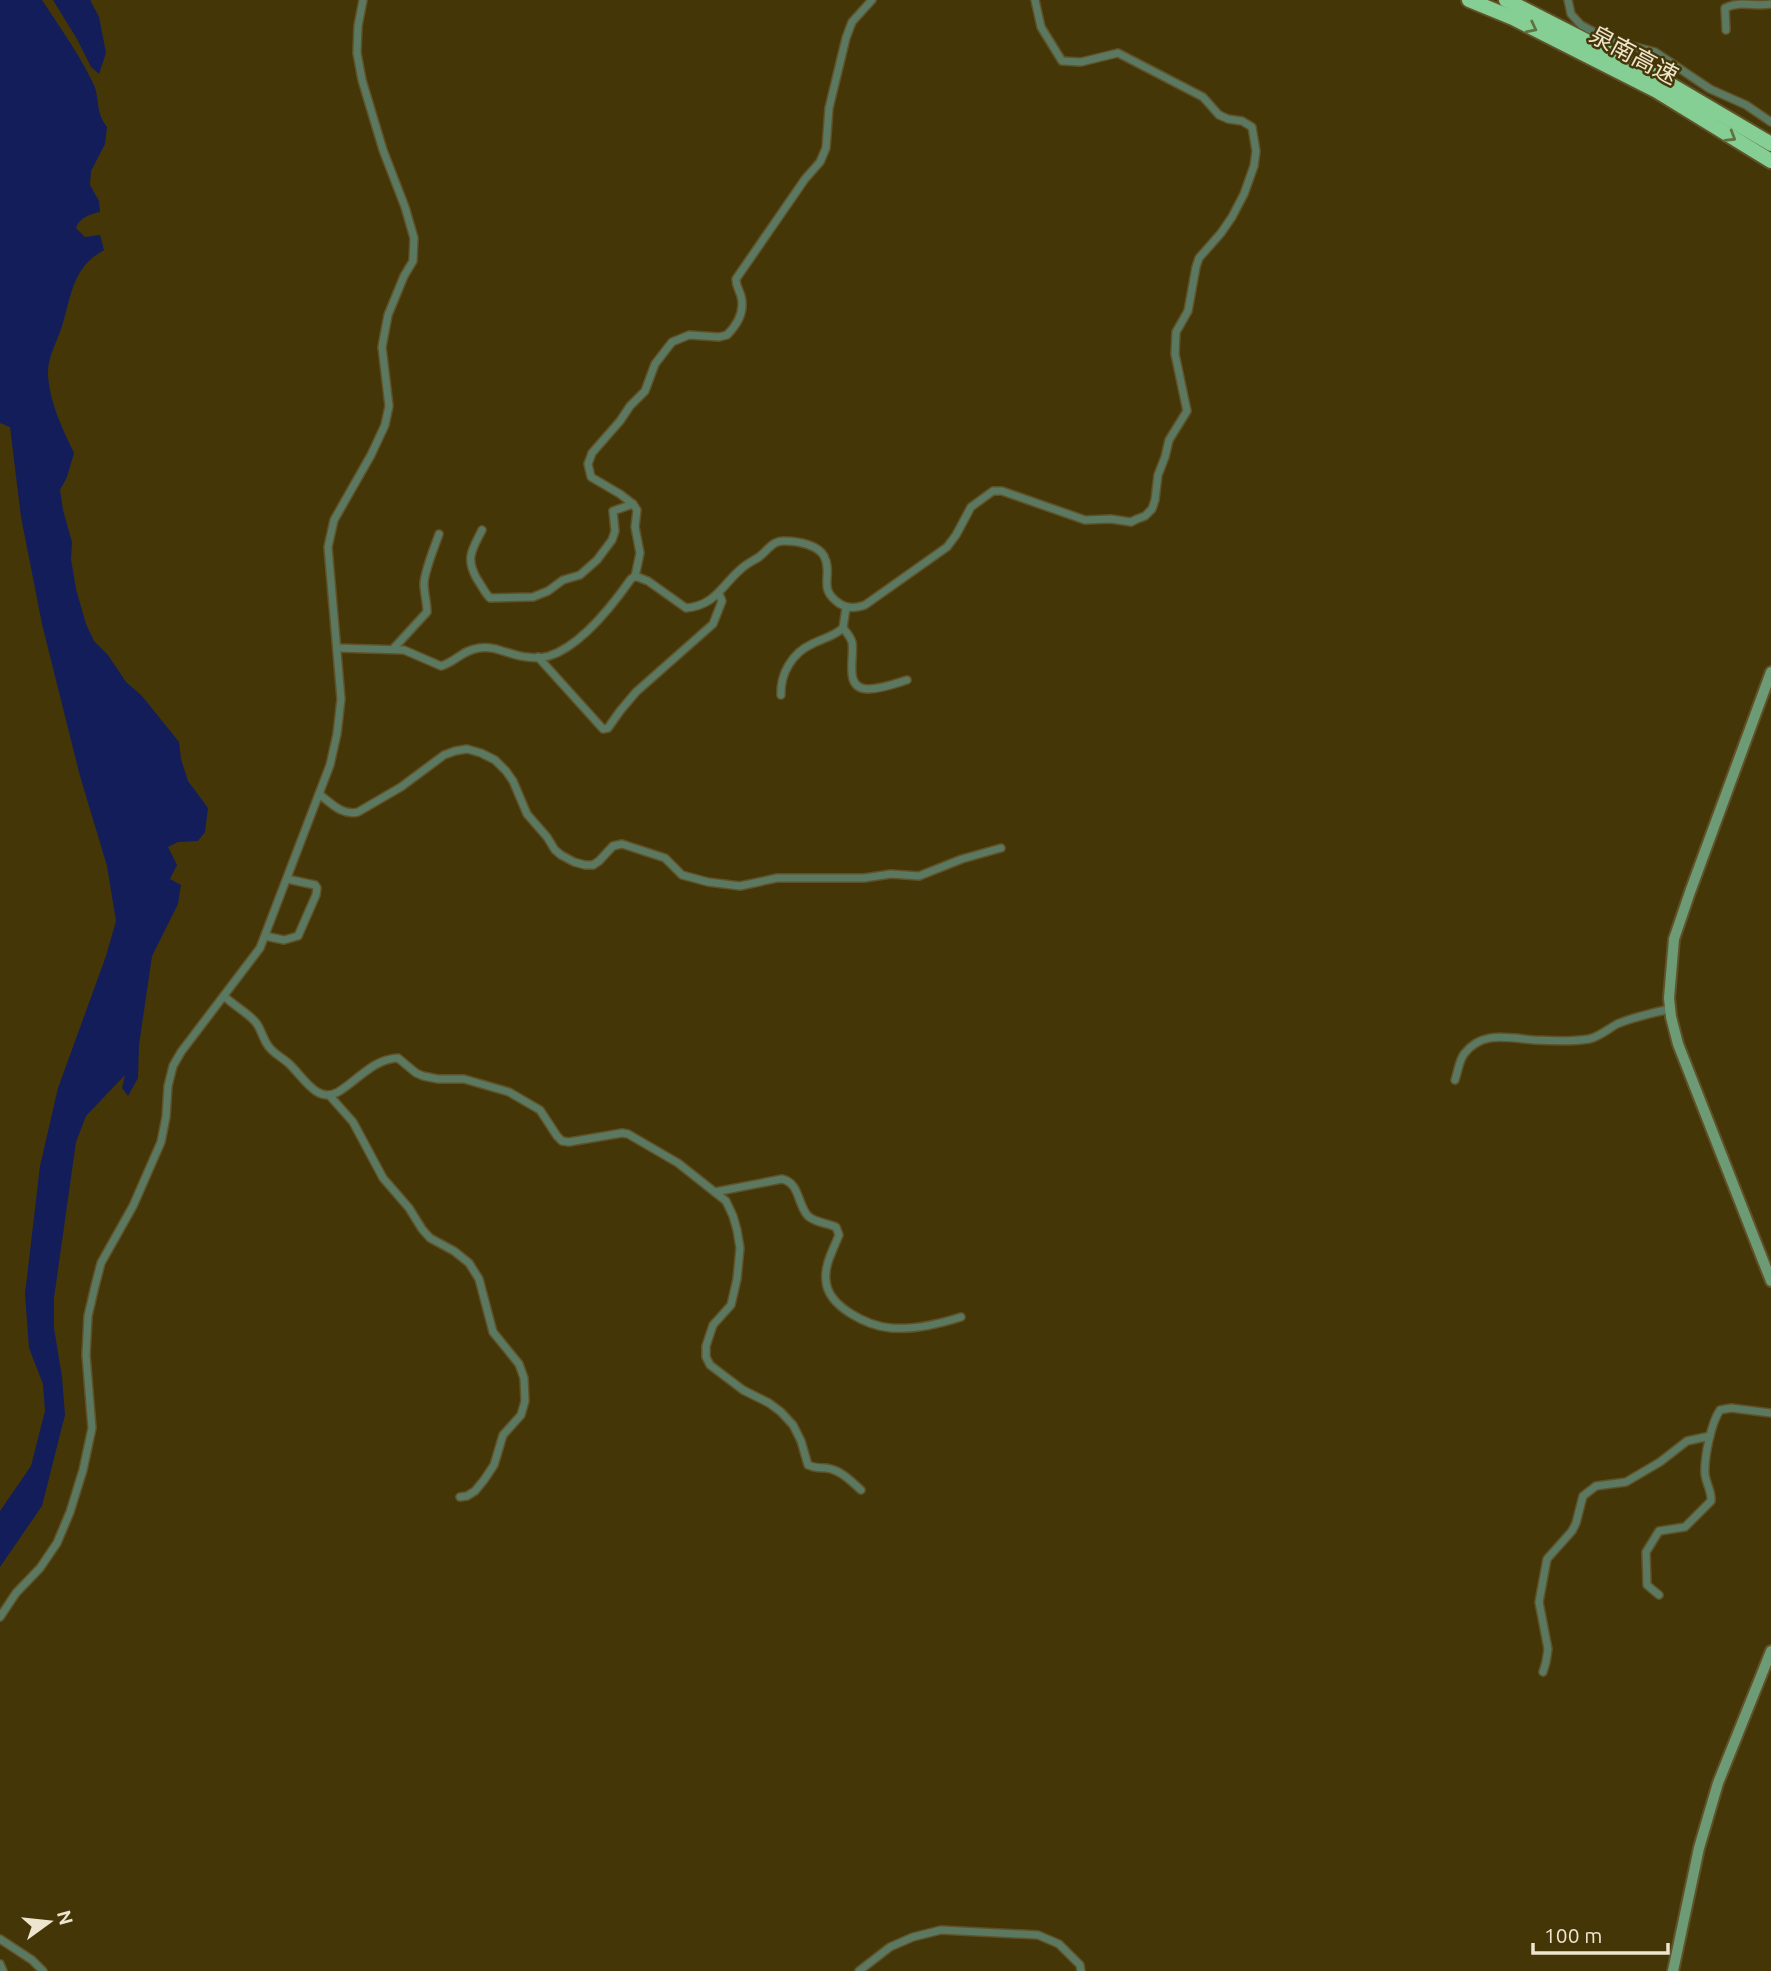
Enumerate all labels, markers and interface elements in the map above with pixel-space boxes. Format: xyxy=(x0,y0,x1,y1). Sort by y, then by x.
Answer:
one-way arrow xyxy=(1525,19,1537,33)
street label: 泉南高速 xyxy=(1585,21,1683,89)
one-way arrow xyxy=(1724,128,1737,141)
north arrow xyxy=(14,1887,84,1957)
text: N xyxy=(53,1908,78,1927)
scale bar xyxy=(1533,1912,1668,1956)
text: 100 m xyxy=(1544,1923,1602,1947)

